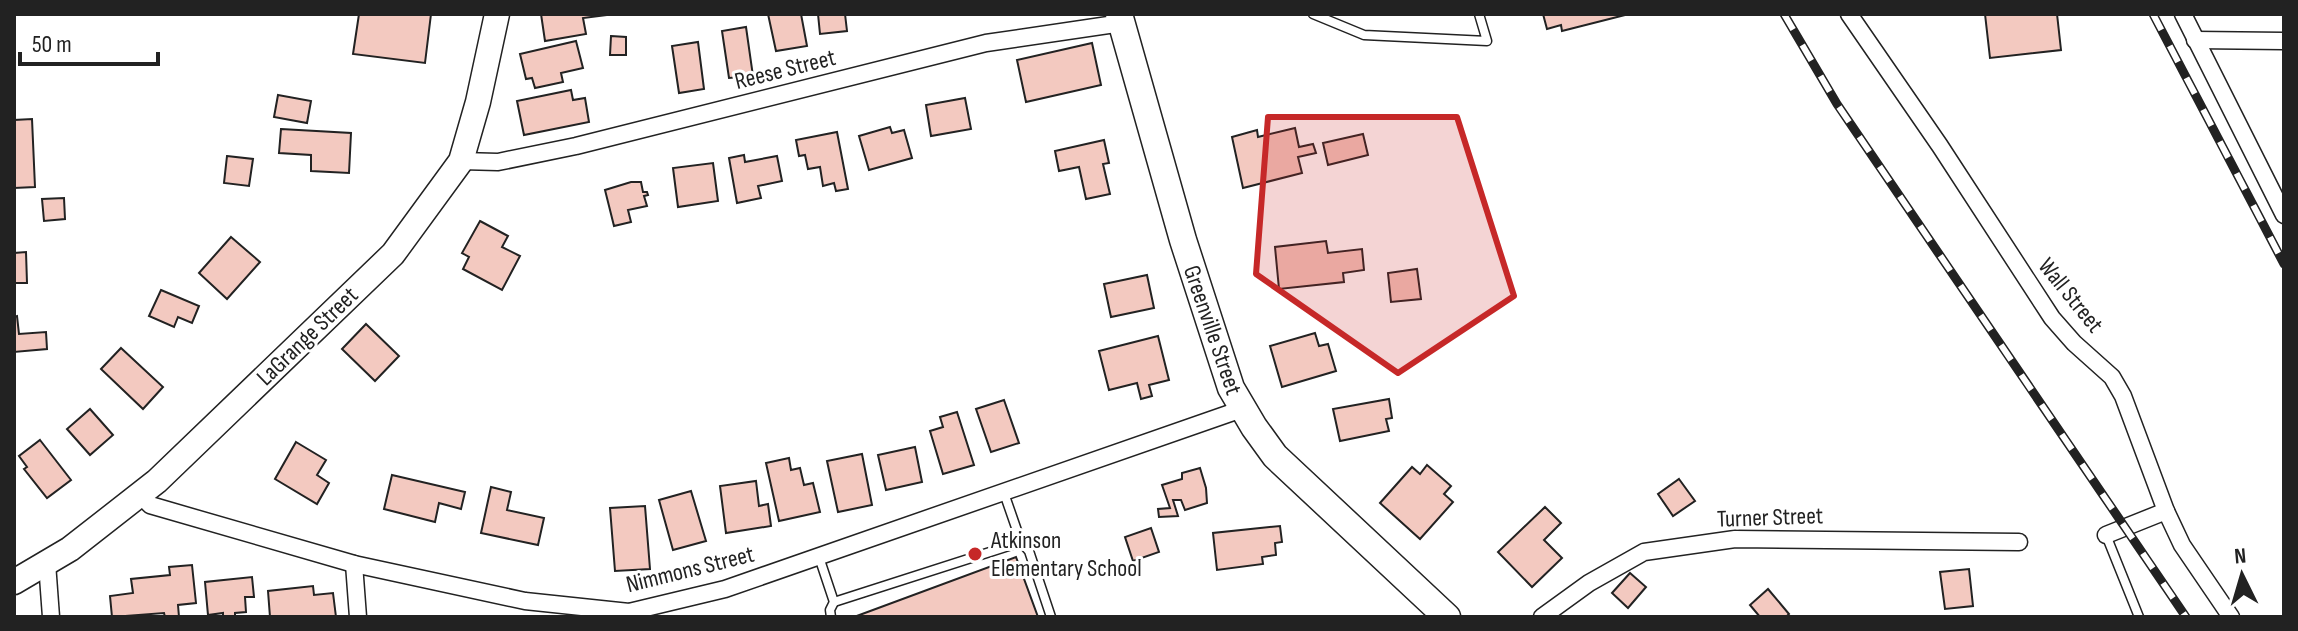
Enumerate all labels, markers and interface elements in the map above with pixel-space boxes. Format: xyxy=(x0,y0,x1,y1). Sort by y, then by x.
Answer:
scale bar xyxy=(20,16,158,66)
text: 50 m xyxy=(32,30,72,59)
street label: Reese Street xyxy=(732,43,839,96)
street label: Wall Street xyxy=(2032,252,2109,338)
street label: Greenville Street xyxy=(1177,262,1248,399)
street label: LaGrange Street xyxy=(251,281,364,392)
street label: Turner Street xyxy=(1716,501,1824,534)
place label: Atkinson Elementary School xyxy=(990,526,1142,583)
north arrow xyxy=(2202,535,2282,615)
street label: Nimmons Street xyxy=(623,540,757,599)
text: N xyxy=(2233,543,2247,571)
marker: Atkinson Elementary School xyxy=(966,545,984,563)

